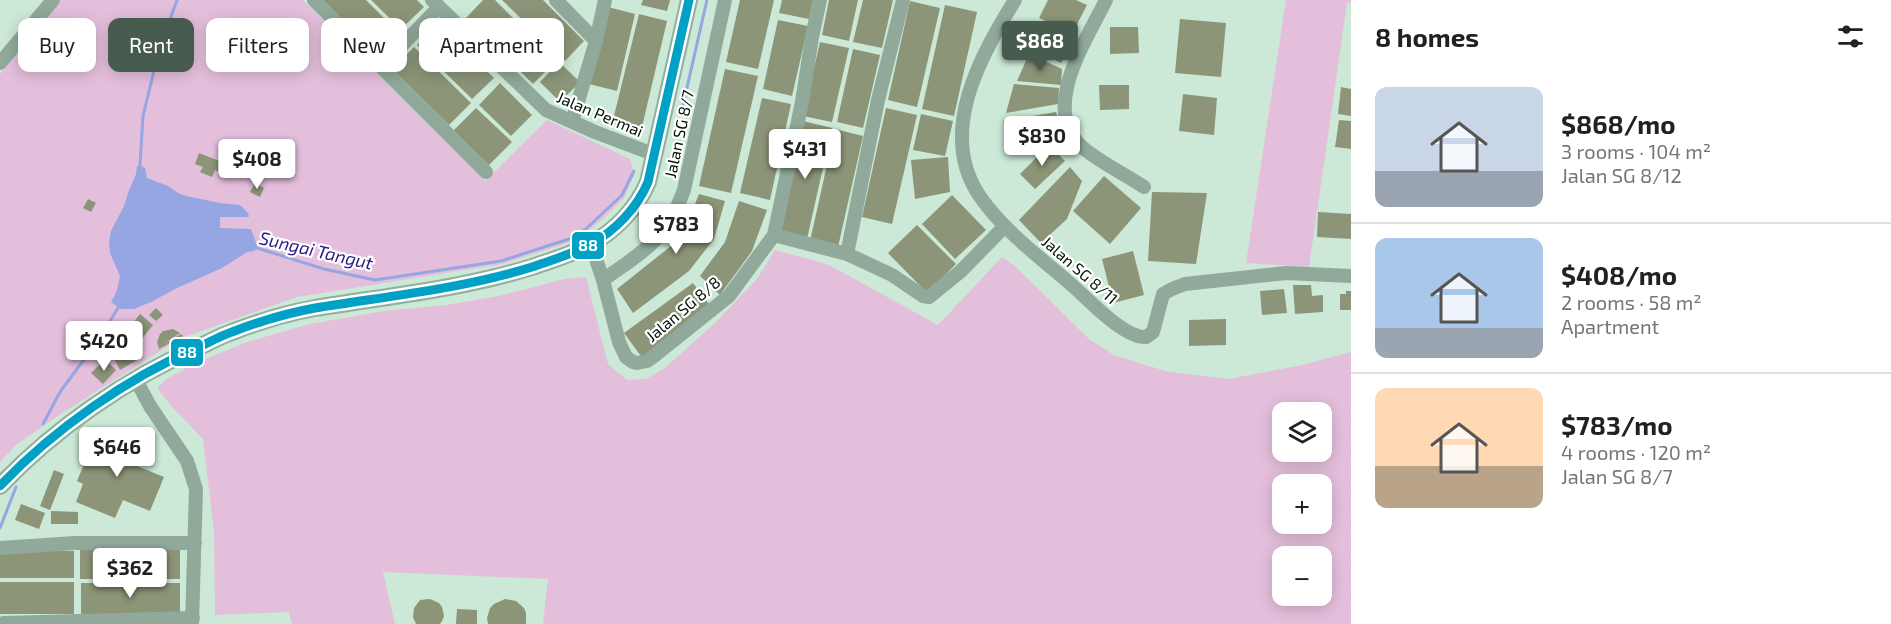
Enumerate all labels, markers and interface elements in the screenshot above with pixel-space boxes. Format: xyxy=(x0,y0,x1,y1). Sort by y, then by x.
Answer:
chip: Buy xyxy=(18,18,96,72)
chip: Rent xyxy=(108,18,194,72)
chip: Filters xyxy=(206,18,309,72)
chip: New xyxy=(321,18,407,72)
chip: Apartment xyxy=(419,18,564,72)
icon: filters xyxy=(1834,20,1867,53)
pin: $868 xyxy=(1004,21,1076,72)
text: 8 homes xyxy=(1375,21,1479,52)
text: $868 xyxy=(1016,28,1064,52)
street label: Jalan Permai xyxy=(554,87,646,140)
street label: Jalan SG 8/7 xyxy=(660,88,697,180)
text: $868/mo xyxy=(1561,108,1676,139)
icon: home xyxy=(1423,111,1495,183)
pin: $830 xyxy=(1006,116,1078,167)
text: $830 xyxy=(1018,123,1066,147)
pin: $431 xyxy=(769,129,841,180)
text: $431 xyxy=(783,136,827,160)
pin: $408 xyxy=(221,139,293,190)
text: 3 rooms · 104 m² xyxy=(1561,139,1711,163)
text: $408 xyxy=(232,146,282,170)
text: Jalan SG 8/12 xyxy=(1561,163,1682,187)
pin: $783 xyxy=(640,204,712,255)
text: $783 xyxy=(653,211,699,235)
water label: Sungai Tangut xyxy=(257,226,375,274)
line badge: 88 xyxy=(571,231,605,260)
street label: Jalan SG 8/11 xyxy=(1039,232,1122,308)
text: 88 xyxy=(578,235,598,254)
text: $408/mo xyxy=(1561,259,1677,290)
icon: home xyxy=(1423,262,1495,334)
street label: Jalan SG 8/8 xyxy=(642,272,724,345)
text: 2 rooms · 58 m² xyxy=(1561,290,1702,314)
text: Apartment xyxy=(1561,314,1659,338)
pin: $420 xyxy=(68,321,140,372)
text: $420 xyxy=(80,328,128,352)
line badge: 88 xyxy=(170,338,204,367)
text: 88 xyxy=(177,342,197,361)
map controls xyxy=(1272,402,1332,606)
button: layers xyxy=(1272,402,1332,462)
text: $783/mo xyxy=(1561,409,1673,440)
icon: home xyxy=(1423,412,1495,484)
pin: $646 xyxy=(81,427,153,478)
text: $646 xyxy=(93,434,141,458)
text: 4 rooms · 120 m² xyxy=(1561,440,1711,464)
text: Jalan SG 8/7 xyxy=(1561,464,1673,488)
button: + xyxy=(1272,474,1332,534)
button: − xyxy=(1272,546,1332,606)
pin: $362 xyxy=(94,548,166,599)
text: $362 xyxy=(107,555,153,579)

